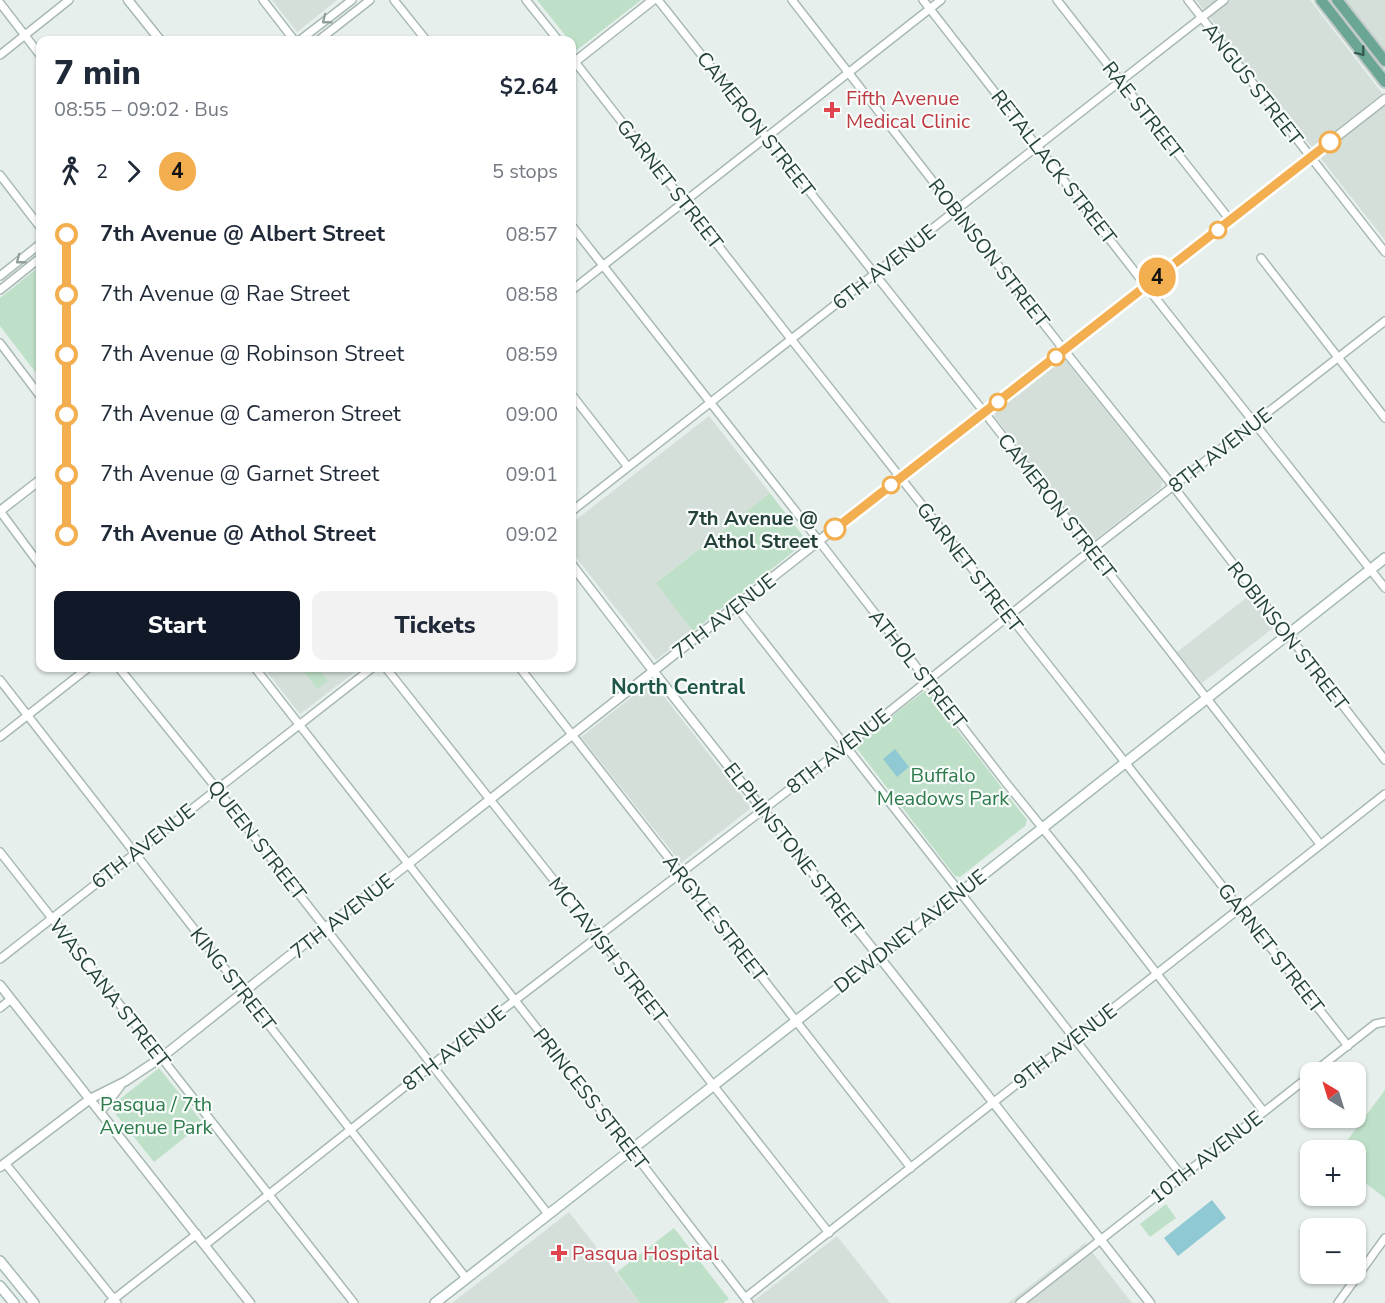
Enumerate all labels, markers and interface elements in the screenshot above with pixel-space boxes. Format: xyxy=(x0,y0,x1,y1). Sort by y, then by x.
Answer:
one-way arrow xyxy=(322,13,333,24)
street label: ANGUS STREET xyxy=(1196,18,1309,151)
one-way arrow xyxy=(1354,45,1365,56)
street label: CAMERON STREET xyxy=(690,46,821,203)
text: 7 min xyxy=(54,51,141,96)
street label: RAE STREET xyxy=(1096,56,1189,165)
text: $2.64 xyxy=(500,72,558,102)
street label: RETALLACK STREET xyxy=(985,84,1122,250)
place label: Fifth Avenue Medical Clinic xyxy=(846,85,970,135)
text: 08:55 – 09:02 · Bus xyxy=(54,96,229,123)
marker: Fifth Avenue Medical Clinic xyxy=(823,101,841,119)
street label: GARNET STREET xyxy=(610,114,729,255)
unlabelled marker xyxy=(1319,131,1341,153)
icon: walk xyxy=(54,155,87,188)
icon: forward xyxy=(117,155,150,188)
text: 4 xyxy=(171,157,184,185)
text: 2 xyxy=(96,158,108,185)
text: 5 stops xyxy=(492,158,558,185)
street label: ROBINSON STREET xyxy=(922,173,1055,333)
street label: 6TH AVENUE xyxy=(827,218,942,316)
text: 7th Avenue @ Albert Street xyxy=(100,219,385,249)
text: 08:57 xyxy=(505,221,558,248)
unlabelled marker xyxy=(1209,221,1227,239)
one-way arrow xyxy=(16,252,27,263)
line badge: 4 xyxy=(1138,258,1176,296)
text: 4 xyxy=(1151,263,1163,291)
text: 7th Avenue @ Rae Street xyxy=(100,279,350,309)
text: 08:58 xyxy=(505,281,558,308)
text: 7th Avenue @ Robinson Street xyxy=(100,339,404,369)
text: 08:59 xyxy=(505,341,558,368)
unlabelled marker xyxy=(1047,348,1065,366)
unlabelled marker xyxy=(989,393,1007,411)
text: 7th Avenue @ Cameron Street xyxy=(100,399,401,429)
text: 09:00 xyxy=(505,401,558,428)
street label: 8TH AVENUE xyxy=(1163,401,1278,499)
street label: CAMERON STREET xyxy=(991,428,1122,585)
text: 7th Avenue @ Garnet Street xyxy=(100,459,379,489)
text: 09:01 xyxy=(505,461,558,488)
unlabelled marker xyxy=(882,476,900,494)
street label: GARNET STREET xyxy=(910,497,1029,638)
place label: 7th Avenue @ Athol Street xyxy=(687,505,818,555)
marker: 7th Avenue @ Athol Street xyxy=(824,518,846,540)
text: 7th Avenue @ Athol Street xyxy=(100,519,376,549)
text: 09:02 xyxy=(505,521,558,548)
street label: ROBINSON STREET xyxy=(1221,556,1354,716)
street label: 7TH AVENUE xyxy=(667,567,782,665)
button: Start xyxy=(54,591,300,660)
button: Tickets xyxy=(312,591,558,660)
street label: ATHOL STREET xyxy=(863,604,973,734)
district label: North Central xyxy=(611,673,745,701)
street label: 8TH AVENUE xyxy=(781,702,896,800)
street label: ELPHINSTONE STREET xyxy=(717,757,870,942)
park label: Buffalo Meadows Park xyxy=(877,762,1010,812)
street label: QUEEN STREET xyxy=(201,775,312,906)
street label: 6TH AVENUE xyxy=(86,797,201,895)
street label: ARGYLE STREET xyxy=(656,849,773,987)
street label: DEWDNEY AVENUE xyxy=(828,863,992,999)
street label: 7TH AVENUE xyxy=(285,867,400,965)
street label: MCTAVISH STREET xyxy=(542,872,673,1029)
street label: GARNET STREET xyxy=(1211,878,1330,1019)
street label: WASCANA STREET xyxy=(43,913,176,1073)
street label: KING STREET xyxy=(184,922,282,1037)
street label: 9TH AVENUE xyxy=(1008,997,1123,1095)
street label: 8TH AVENUE xyxy=(397,999,512,1097)
street label: PRINCESS STREET xyxy=(527,1023,655,1176)
north arrow xyxy=(1300,1062,1366,1128)
map controls xyxy=(1300,1062,1366,1284)
park label: Pasqua / 7th Avenue Park xyxy=(99,1091,214,1141)
street label: 10TH AVENUE xyxy=(1144,1105,1268,1210)
button: + xyxy=(1300,1140,1366,1206)
button: − xyxy=(1300,1218,1366,1284)
place label: Pasqua Hospital xyxy=(572,1240,719,1267)
marker: Pasqua Hospital xyxy=(550,1244,568,1262)

